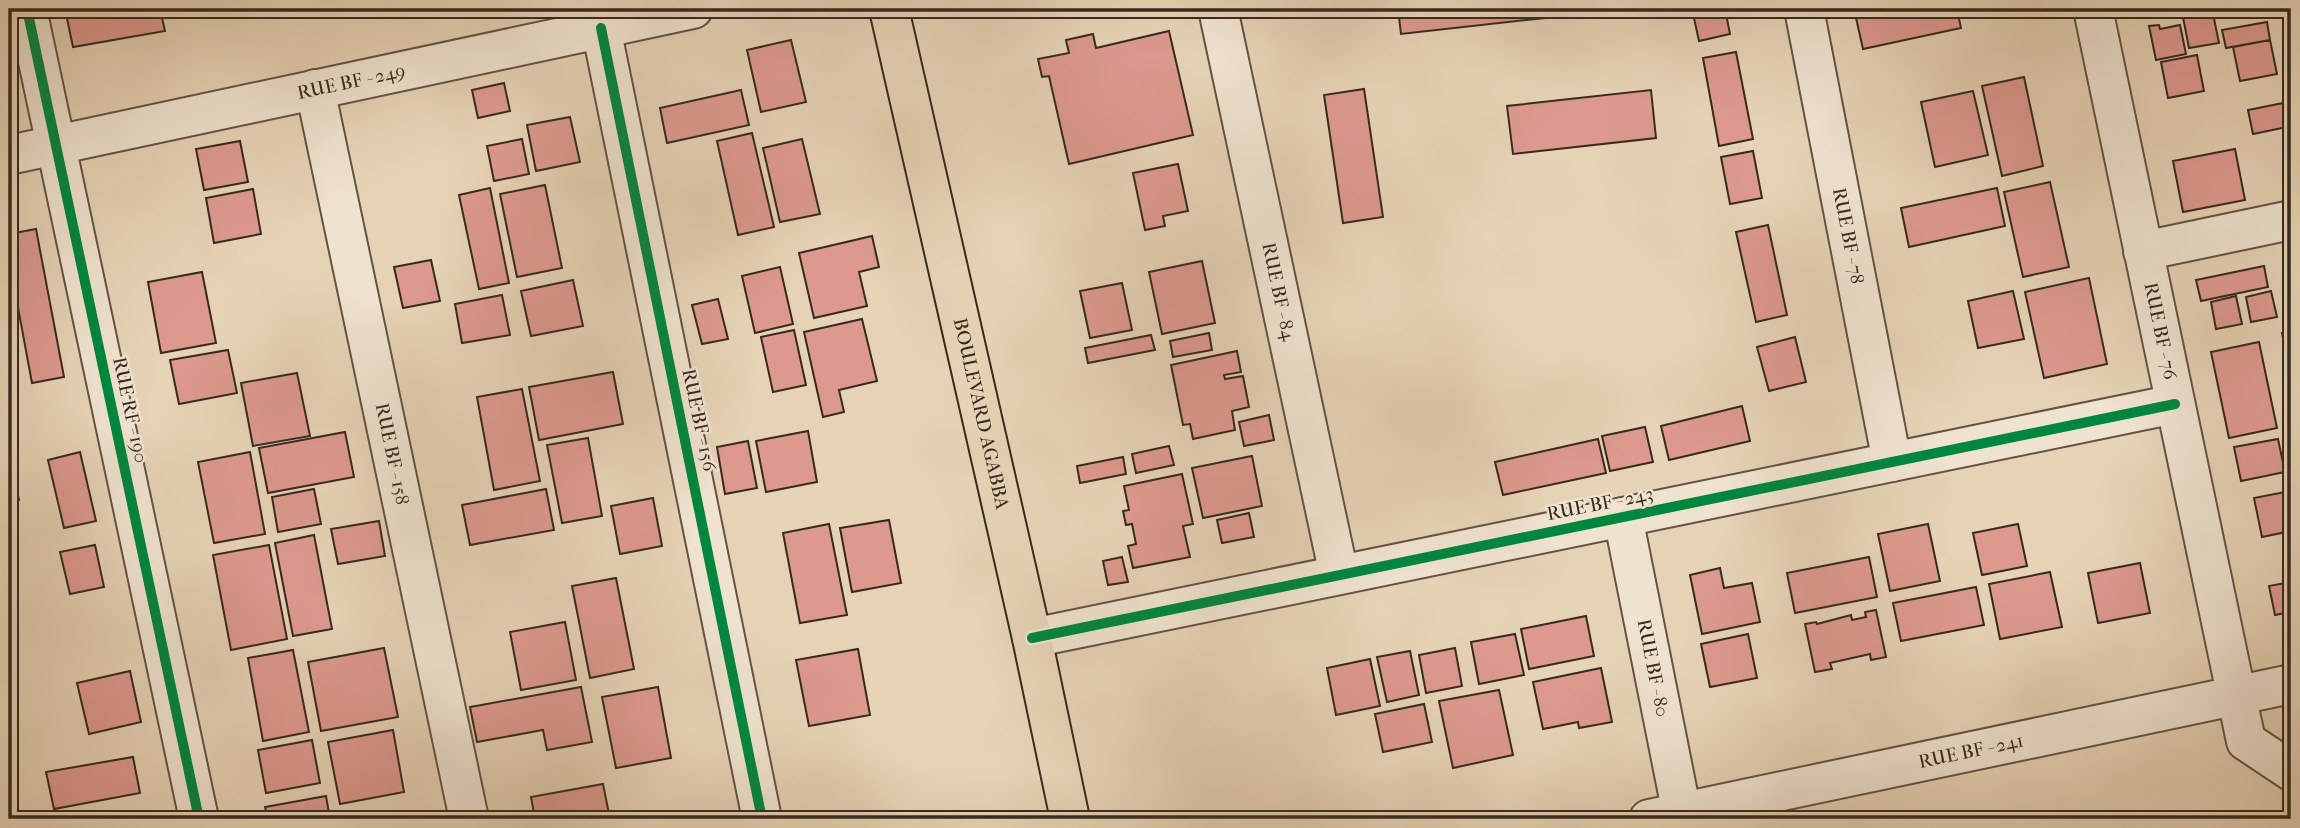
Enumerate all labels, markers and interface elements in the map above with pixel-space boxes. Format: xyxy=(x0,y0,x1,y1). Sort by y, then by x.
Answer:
street label: RUE BF - 249 xyxy=(295,60,407,104)
street label: RUE BF - 78 xyxy=(1828,186,1868,286)
street label: RUE BF - 84 xyxy=(1257,241,1300,343)
street label: RUE BF - 76 xyxy=(2139,281,2181,382)
street label: BOULEVARD AGABBA xyxy=(949,316,1014,512)
street label: RUE RF - 190 xyxy=(108,355,152,465)
street label: RUE BF - 156 xyxy=(677,367,721,474)
street label: RUE BF - 158 xyxy=(371,401,413,507)
street label: RUE BF - 243 xyxy=(1545,483,1655,525)
street label: RUE BF - 80 xyxy=(1633,617,1673,719)
street label: RUE BF - 241 xyxy=(1916,730,2026,773)

